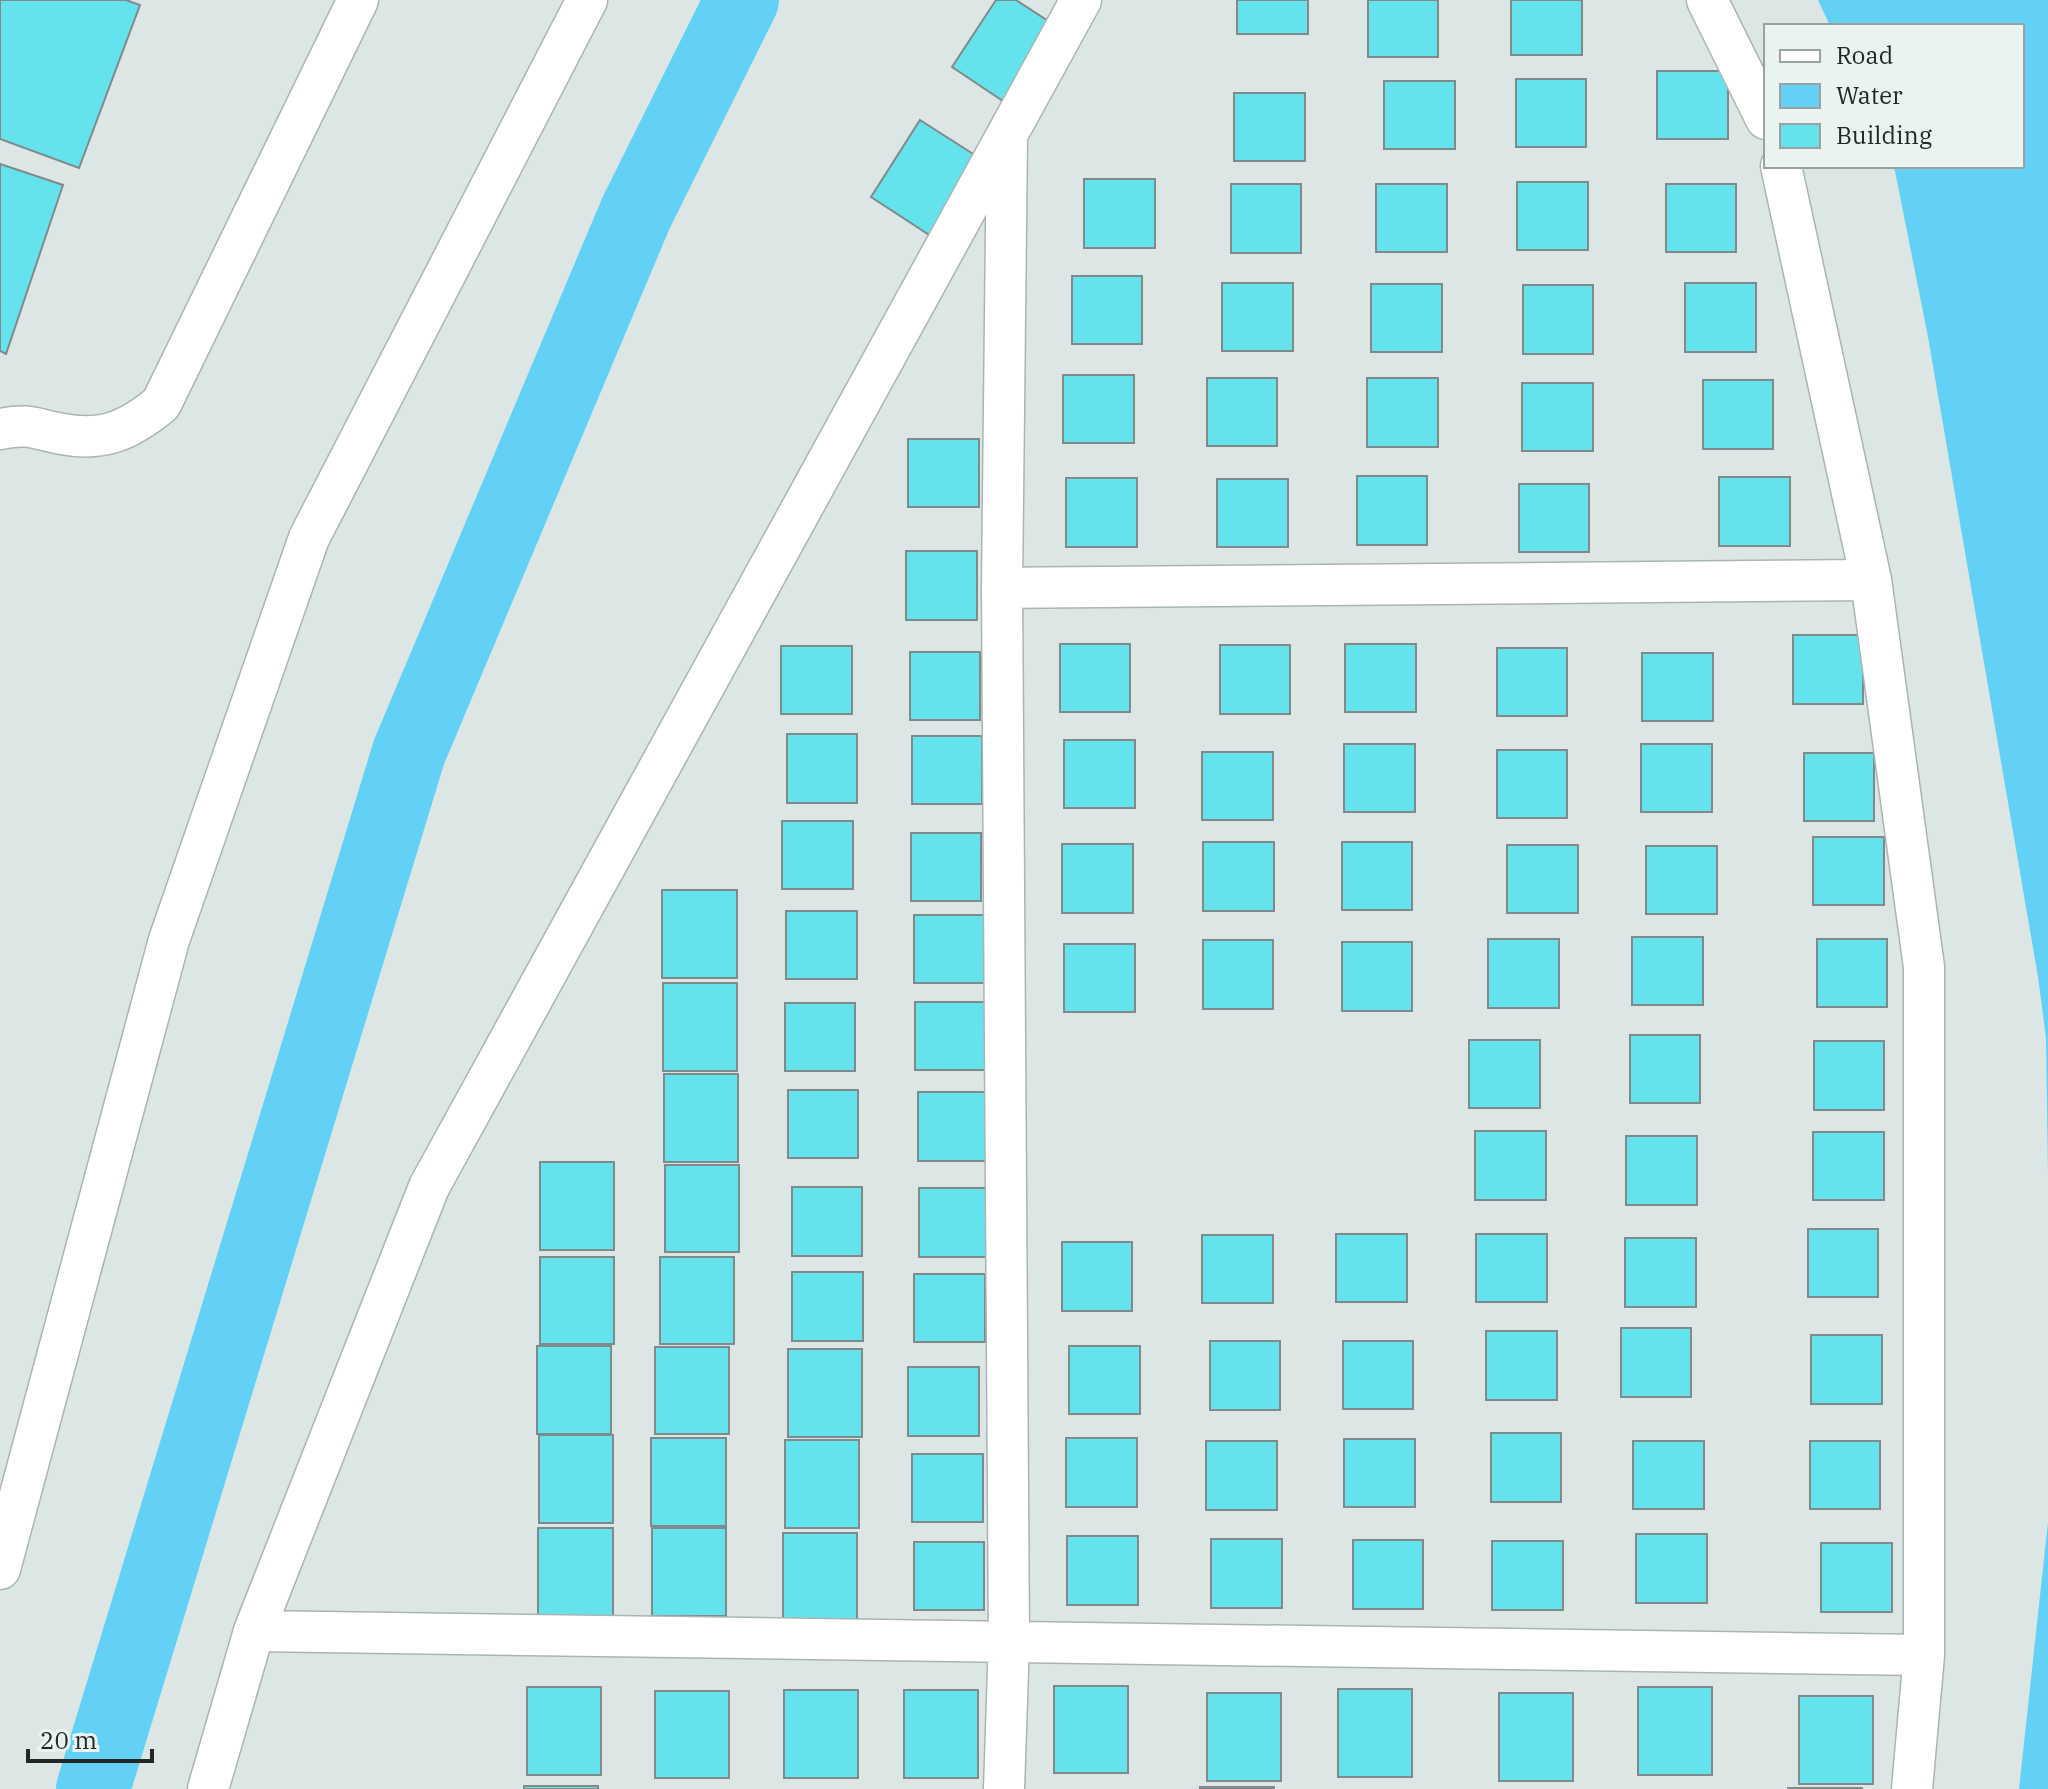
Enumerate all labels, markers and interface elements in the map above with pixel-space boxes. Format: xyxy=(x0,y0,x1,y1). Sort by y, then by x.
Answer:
legend xyxy=(1764,24,2024,168)
text: Road xyxy=(1836,39,1893,71)
text: Water xyxy=(1836,79,1903,111)
text: Building xyxy=(1836,119,1932,151)
scale bar xyxy=(28,1713,152,1763)
text: 20 m xyxy=(40,1724,97,1756)

